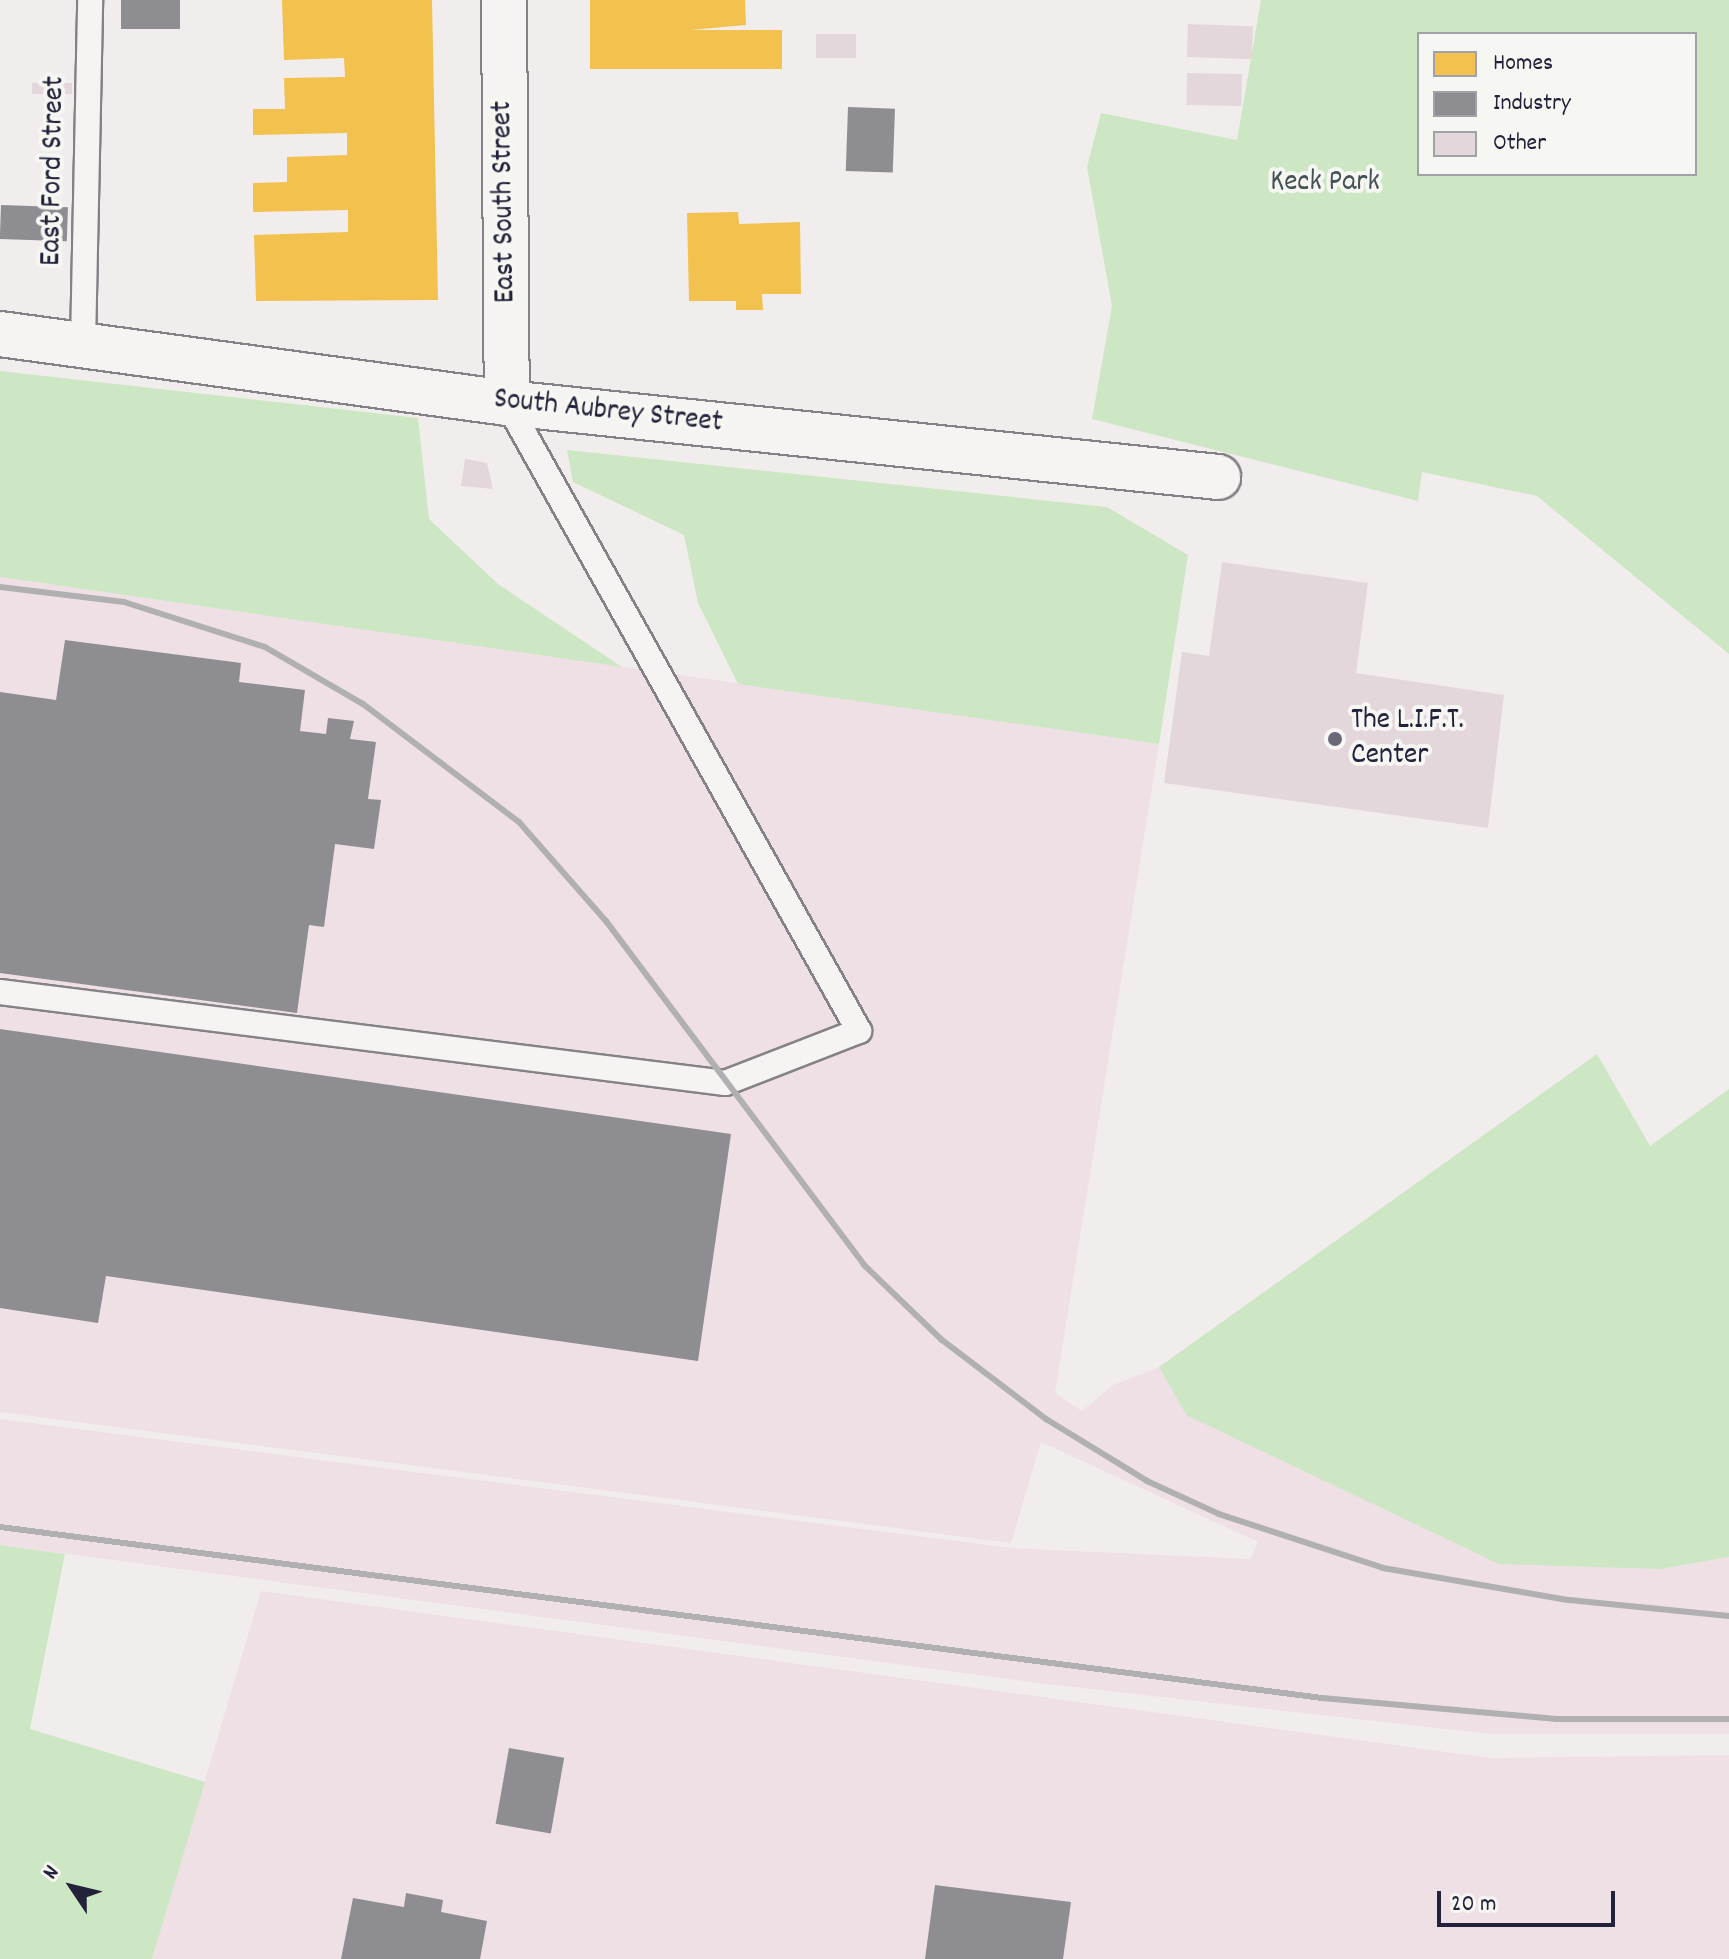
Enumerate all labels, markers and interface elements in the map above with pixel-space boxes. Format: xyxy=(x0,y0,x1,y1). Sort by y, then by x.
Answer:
legend xyxy=(1417,32,1697,176)
text: Homes xyxy=(1493,47,1553,81)
street label: East Ford Street xyxy=(35,76,75,266)
text: Industry xyxy=(1493,87,1571,121)
street label: East South Street xyxy=(486,101,526,303)
text: Other xyxy=(1493,127,1546,161)
park label: Keck Park xyxy=(1270,166,1380,202)
street label: South Aubrey Street xyxy=(492,383,724,443)
place label: The L.I.F.T. Center xyxy=(1351,704,1464,774)
marker: The L.I.F.T. Center xyxy=(1326,730,1344,748)
north arrow xyxy=(32,1847,112,1927)
text: N xyxy=(36,1860,68,1886)
scale bar xyxy=(1441,1875,1619,1925)
text: 20 m xyxy=(1451,1888,1497,1922)

